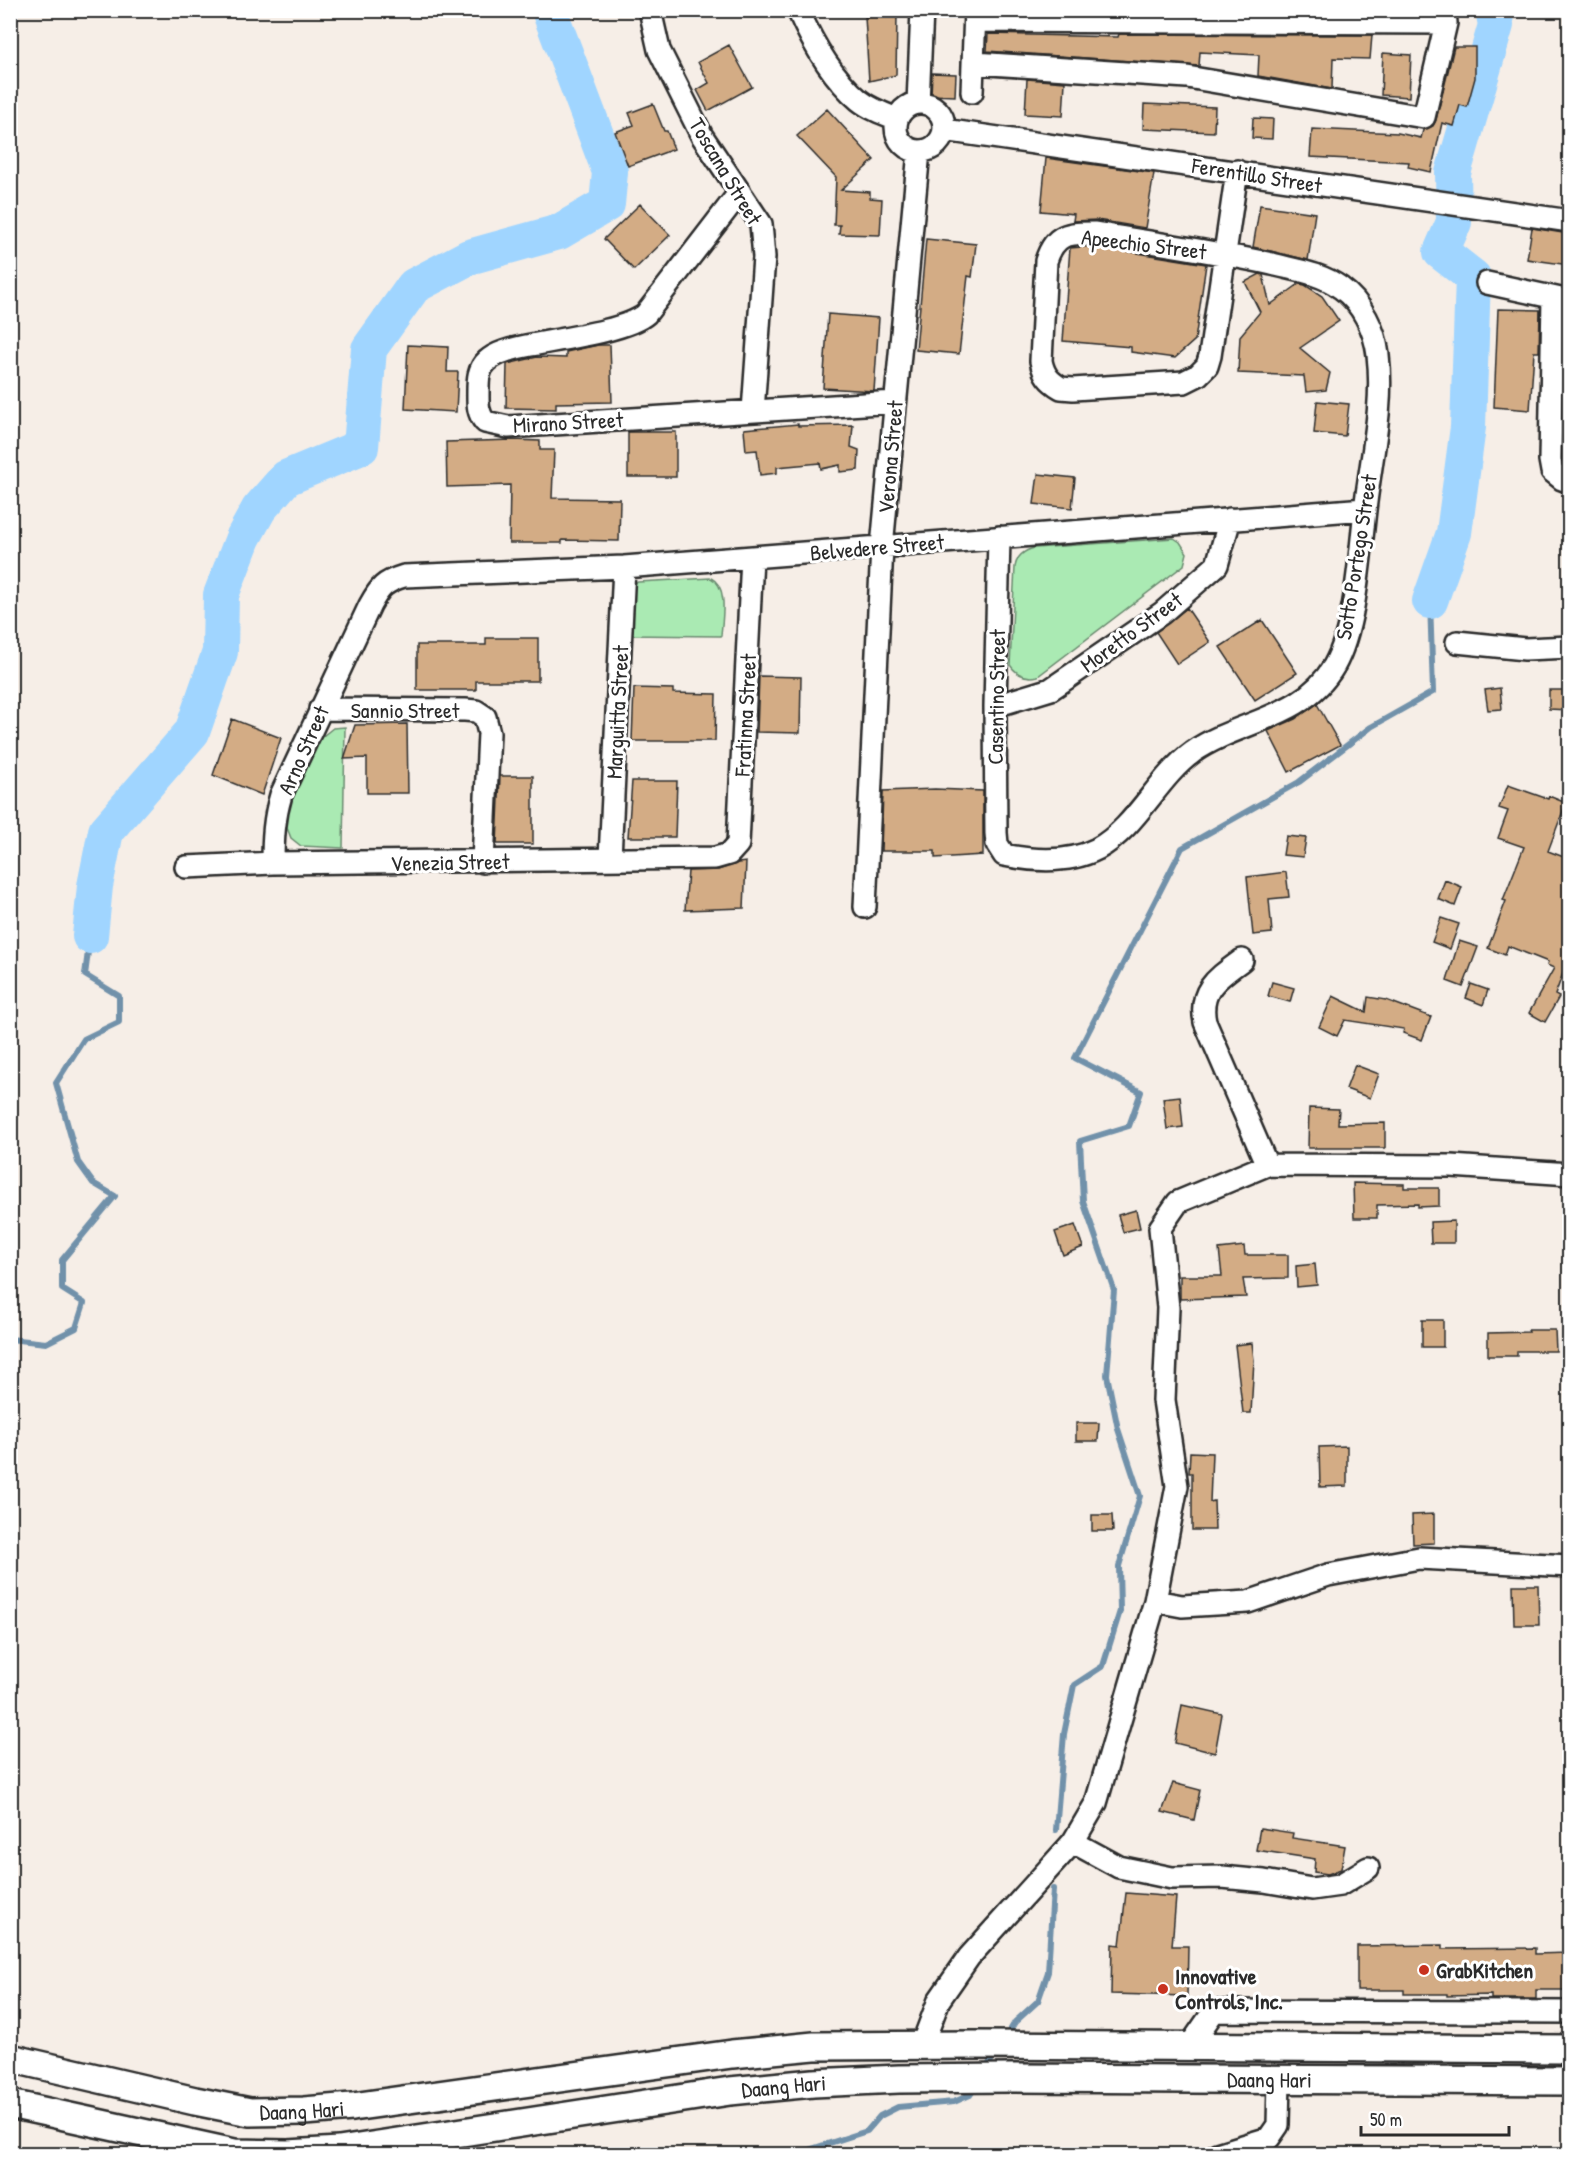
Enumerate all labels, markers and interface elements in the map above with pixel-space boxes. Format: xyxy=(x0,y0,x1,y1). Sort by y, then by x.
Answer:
street label: Toscana Street xyxy=(682,112,770,230)
street label: Ferentillo Street xyxy=(1189,150,1325,200)
street label: Apeechio Street xyxy=(1080,221,1209,267)
street label: Verona Street xyxy=(870,399,910,515)
street label: Mirano Street xyxy=(512,404,624,440)
street label: Sotto Portego Street xyxy=(1328,472,1384,642)
street label: Belvedere Street xyxy=(809,526,946,568)
street label: Moretto Street xyxy=(1074,585,1188,679)
street label: Casentino Street xyxy=(980,629,1012,765)
street label: Marguitta Street xyxy=(599,644,636,780)
street label: Fratinna Street xyxy=(727,653,763,778)
street label: Sannio Street xyxy=(351,695,460,725)
street label: Arno Street xyxy=(270,700,336,799)
street label: Venezia Street xyxy=(390,846,510,878)
place label: GrabKitchen xyxy=(1436,1955,1533,1985)
place label: Innovative Controls, Inc. xyxy=(1175,1961,1283,2016)
marker: GrabKitchen xyxy=(1417,1963,1431,1977)
marker: Innovative Controls, Inc. xyxy=(1156,1982,1170,1996)
street label: Daang Hari xyxy=(1227,2064,1312,2095)
street label: Daang Hari xyxy=(740,2067,827,2105)
street label: Daang Hari xyxy=(259,2093,346,2127)
scale bar xyxy=(1361,2099,1510,2137)
text: 50 m xyxy=(1370,2107,1402,2132)

